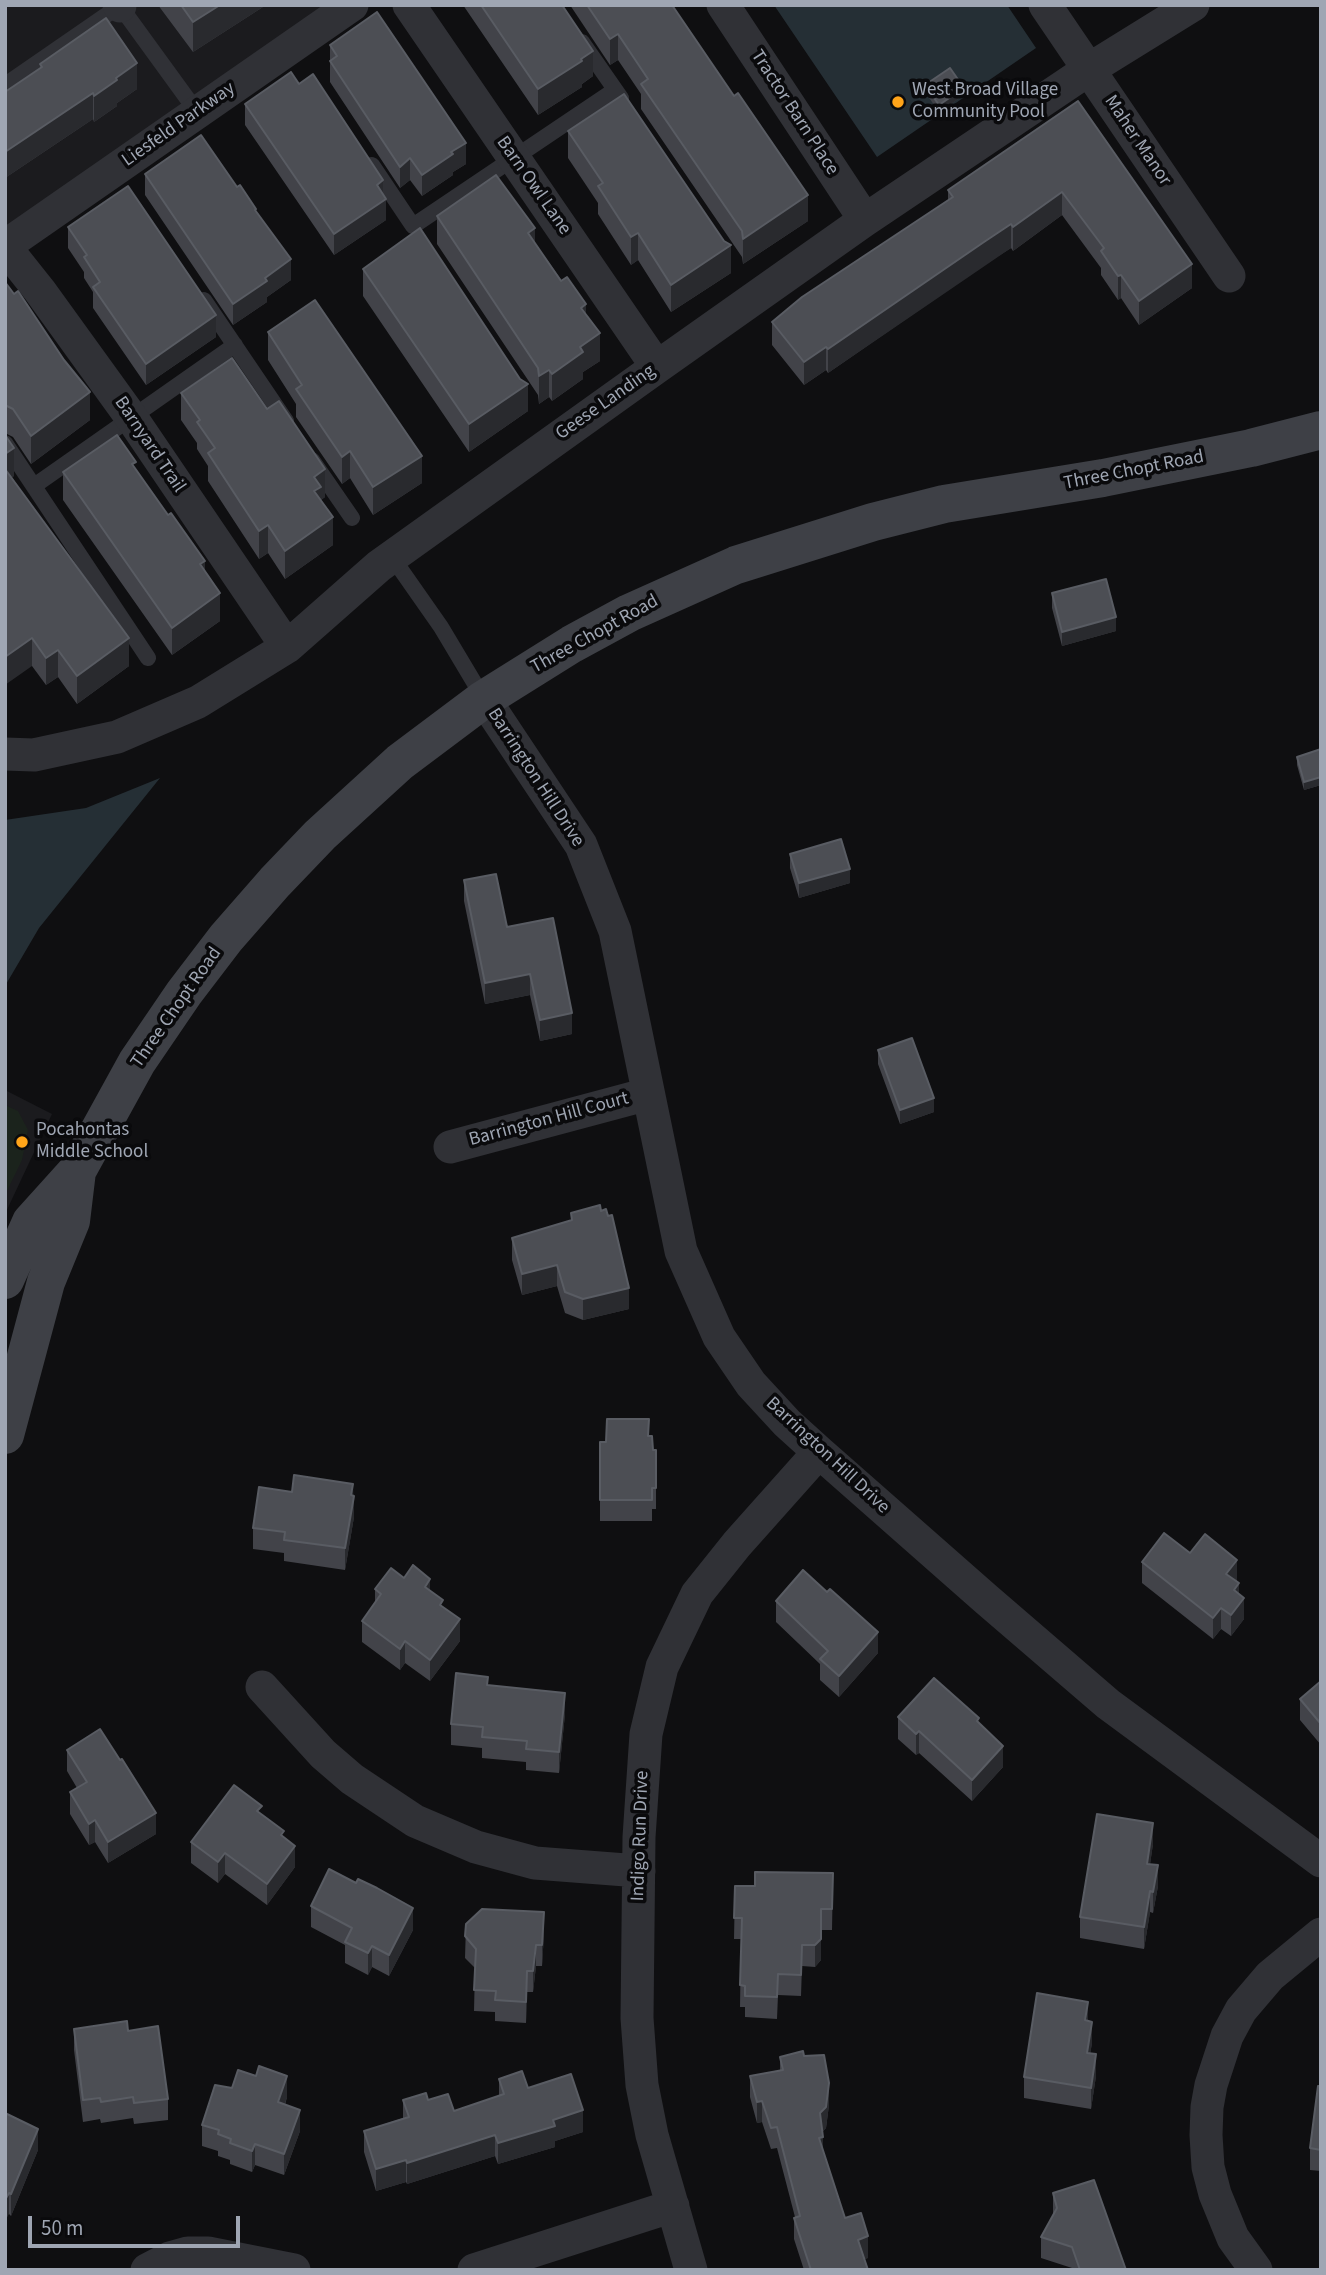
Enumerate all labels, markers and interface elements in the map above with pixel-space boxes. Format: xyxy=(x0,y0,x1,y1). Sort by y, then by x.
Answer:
street label: Tractor Barn Place xyxy=(745,46,843,180)
street label: Liesfeld Parkway xyxy=(118,78,240,172)
place label: West Broad Village Community Pool xyxy=(912,80,1058,124)
street label: Maher Manor xyxy=(1098,91,1176,191)
marker: West Broad Village Community Pool xyxy=(890,94,906,110)
street label: Barn Owl Lane xyxy=(491,132,575,240)
street label: Geese Landing xyxy=(552,360,660,446)
street label: Barnyard Trail xyxy=(108,393,190,497)
street label: Three Chopt Road xyxy=(1062,446,1206,496)
street label: Three Chopt Road xyxy=(527,591,663,679)
street label: Barrington Hill Drive xyxy=(482,704,588,852)
street label: Three Chopt Road xyxy=(127,943,227,1073)
street label: Barrington Hill Court xyxy=(467,1088,631,1152)
place label: Pocahontas Middle School xyxy=(36,1120,148,1164)
marker: Pocahontas Middle School xyxy=(14,1134,30,1150)
street label: Barrington Hill Drive xyxy=(760,1393,894,1519)
street label: Indigo Run Drive xyxy=(627,1770,655,1902)
scale bar xyxy=(32,2202,243,2246)
text: 50 m xyxy=(41,2213,83,2243)

